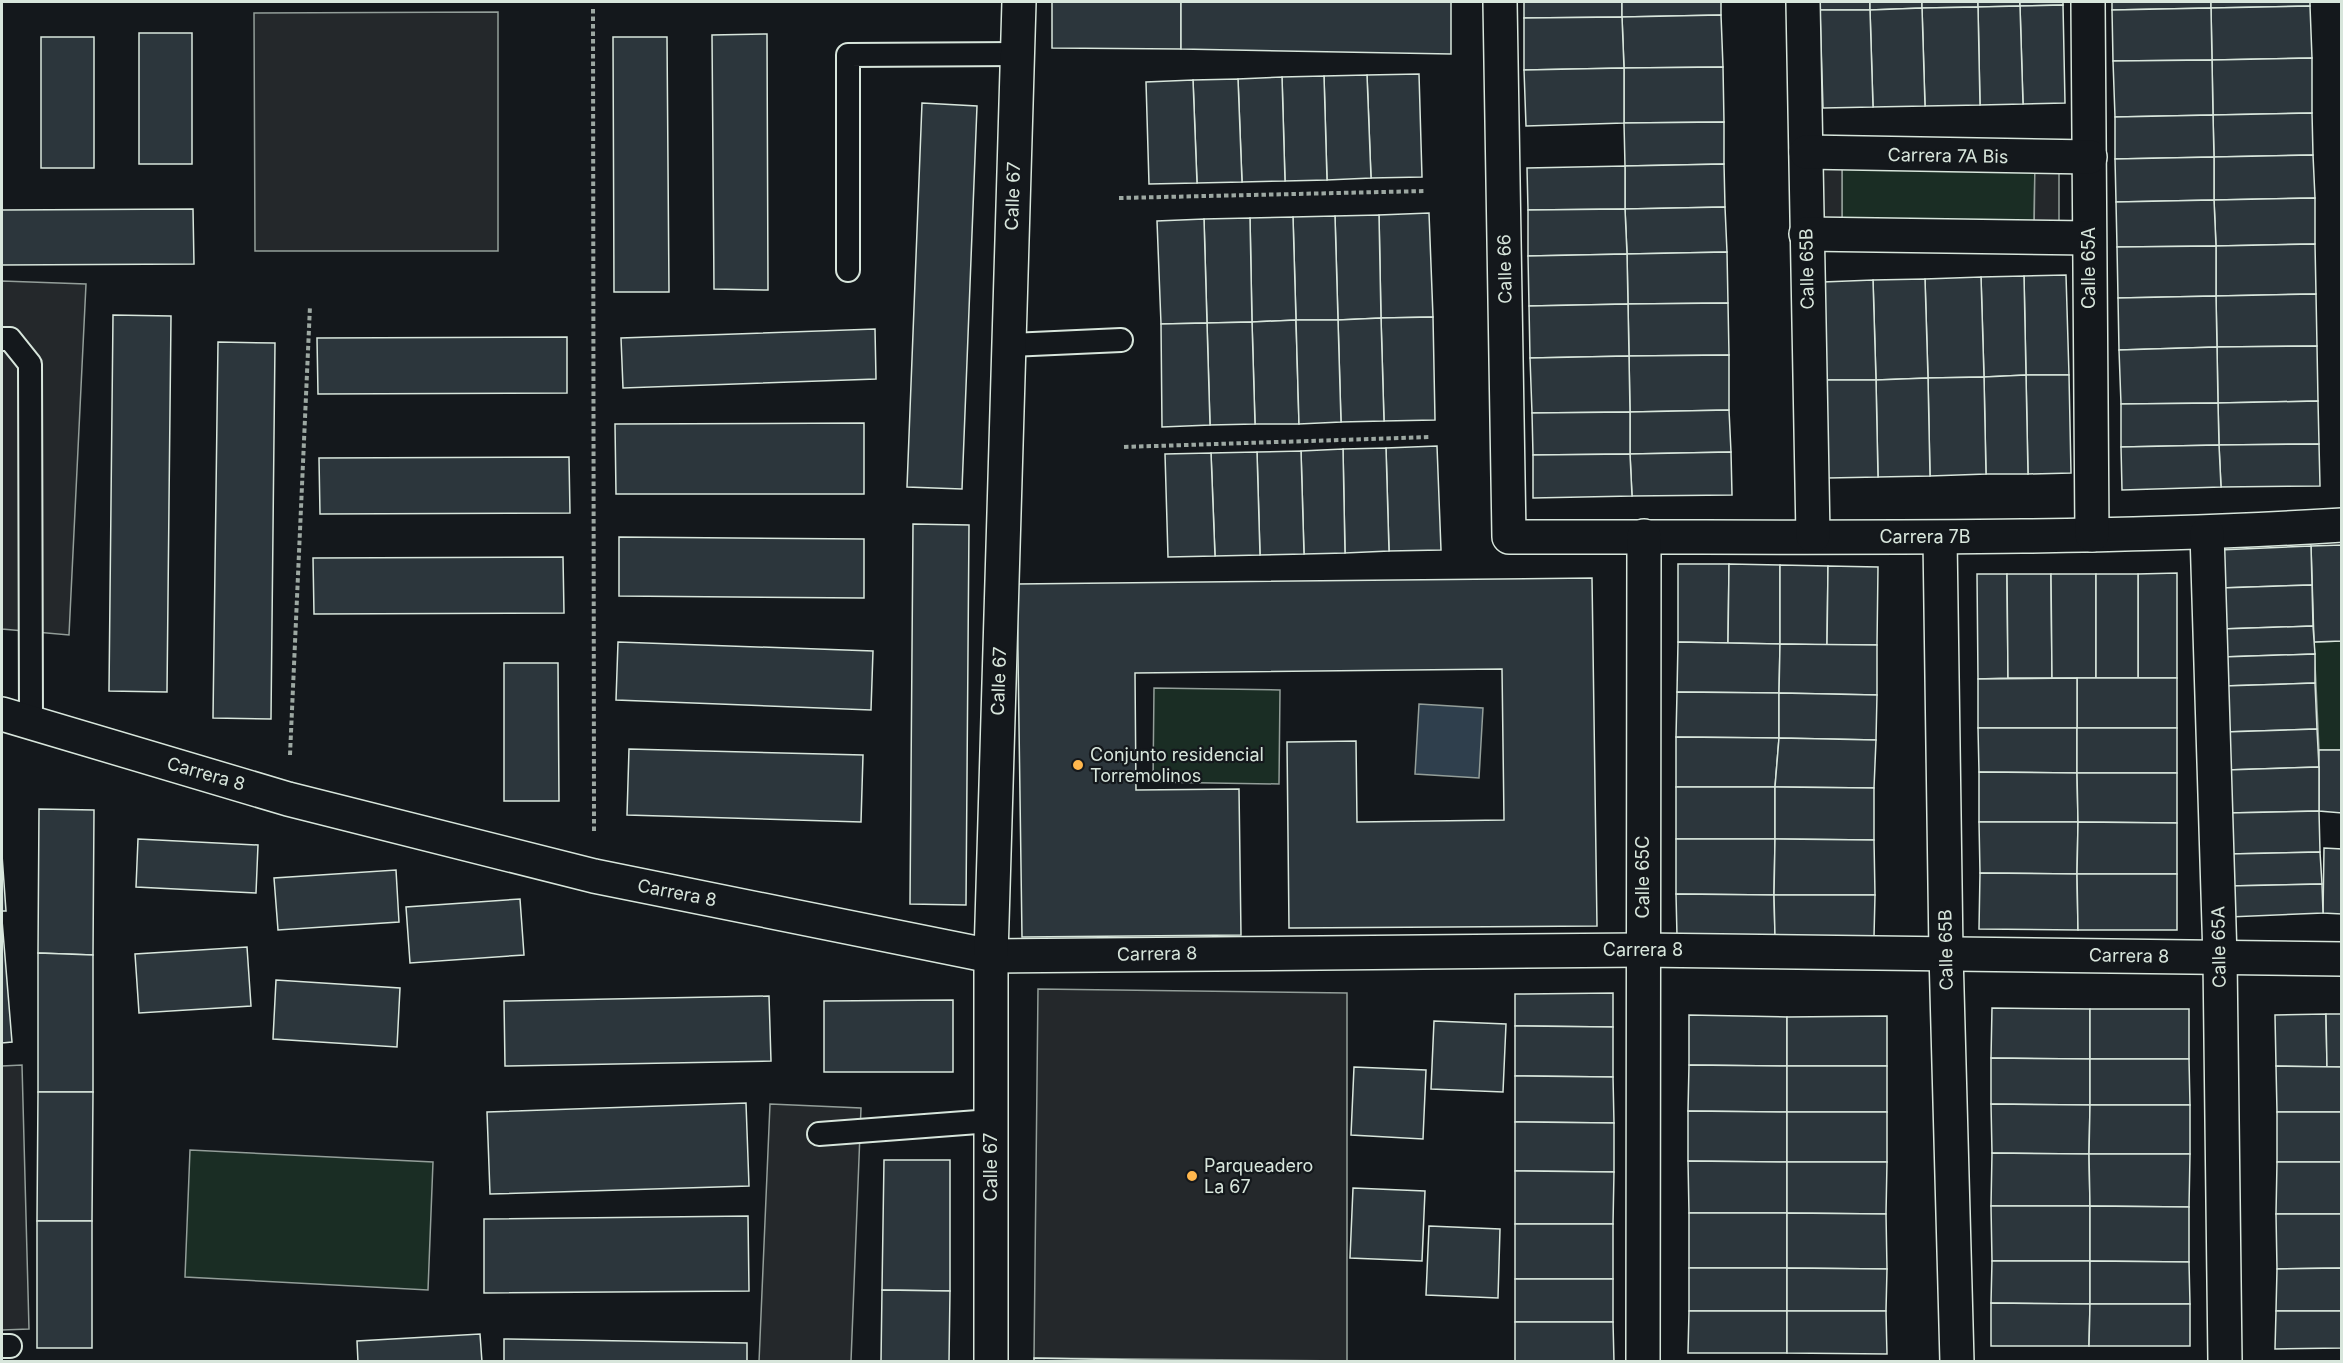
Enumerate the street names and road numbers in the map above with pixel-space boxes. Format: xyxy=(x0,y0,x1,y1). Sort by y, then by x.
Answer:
street label: Carrera 7A Bis xyxy=(1888,144,2008,167)
street label: Calle 67 xyxy=(1001,161,1024,231)
street label: Calle 65A xyxy=(2078,227,2099,309)
street label: Calle 65B xyxy=(1795,228,1818,310)
street label: Calle 66 xyxy=(1493,234,1516,304)
street label: Carrera 7B xyxy=(1879,526,1971,547)
street label: Calle 67 xyxy=(987,646,1010,716)
street label: Carrera 8 xyxy=(165,752,248,795)
street label: Calle 65C xyxy=(1632,836,1653,918)
street label: Carrera 8 xyxy=(636,875,719,910)
street label: Calle 65A xyxy=(2207,906,2230,988)
street label: Calle 65B xyxy=(1934,909,1957,991)
street label: Carrera 8 xyxy=(1603,939,1683,960)
street label: Carrera 8 xyxy=(1117,942,1197,965)
street label: Carrera 8 xyxy=(2089,944,2169,967)
street label: Calle 67 xyxy=(980,1133,1001,1201)

